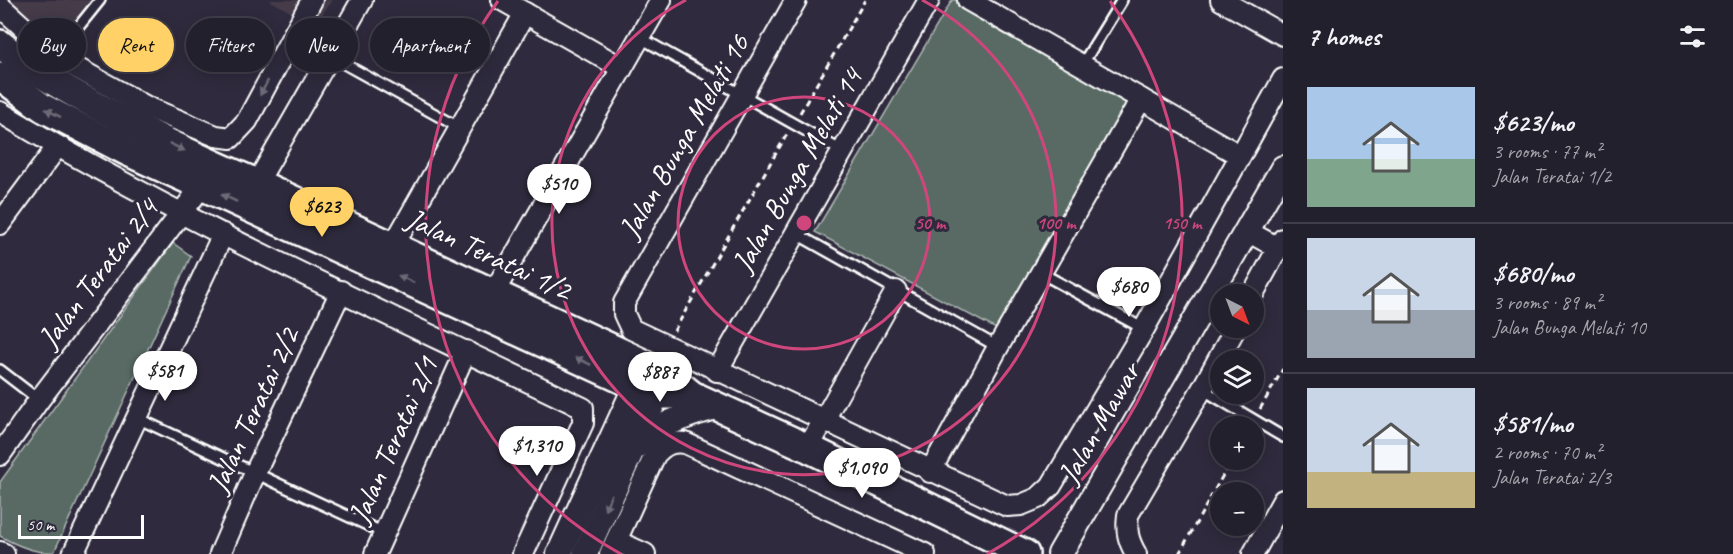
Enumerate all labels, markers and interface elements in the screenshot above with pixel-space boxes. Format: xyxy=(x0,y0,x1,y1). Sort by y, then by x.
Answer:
chip: Buy xyxy=(18,18,86,72)
chip: Rent xyxy=(98,18,174,72)
chip: Filters xyxy=(186,18,274,72)
chip: New xyxy=(286,18,358,72)
chip: Apartment xyxy=(370,18,490,72)
text: 7 homes xyxy=(1307,20,1380,53)
icon: filters xyxy=(1676,20,1709,53)
street label: Jalan Bunga Melati 16 xyxy=(609,26,759,247)
street label: Jalan Bunga Melati 14 xyxy=(722,59,872,281)
one-way arrow xyxy=(259,80,269,97)
text: $623/mo xyxy=(1493,106,1574,139)
one-way arrow xyxy=(44,109,62,119)
icon: home xyxy=(1355,111,1427,183)
text: 3 rooms · 77 m² xyxy=(1493,139,1601,164)
one-way arrow xyxy=(169,142,186,152)
pin: $510 xyxy=(523,164,595,215)
text: Jalan Teratai 1/2 xyxy=(1493,164,1611,189)
text: $510 xyxy=(541,171,577,196)
pin: $623 xyxy=(286,187,358,238)
street label: Jalan Teratai 2/4 xyxy=(28,189,168,357)
one-way arrow xyxy=(220,193,237,202)
text: $623 xyxy=(304,194,340,219)
street label: Jalan Teratai 1/2 xyxy=(399,198,580,310)
text: 50 m xyxy=(915,212,947,234)
text: 100 m xyxy=(1037,212,1077,234)
text: 150 m xyxy=(1163,212,1203,234)
centre of rings xyxy=(794,213,814,233)
text: $680/mo xyxy=(1493,257,1574,290)
icon: home xyxy=(1355,262,1427,334)
pin: $680 xyxy=(1093,267,1165,318)
one-way arrow xyxy=(397,274,415,283)
text: $680 xyxy=(1111,274,1147,299)
north arrow xyxy=(1210,284,1264,338)
map controls xyxy=(1210,284,1264,536)
text: 3 rooms · 89 m² xyxy=(1493,290,1601,315)
text: Jalan Bunga Melati 10 xyxy=(1493,315,1646,340)
street label: Jalan Teratai 2/2 xyxy=(197,319,309,500)
street label: Jalan Teratai 2/1 xyxy=(339,350,447,531)
button: layers xyxy=(1210,350,1264,404)
pin: $581 xyxy=(129,351,201,402)
pin: $887 xyxy=(624,352,696,403)
street label: Jalan Mawar xyxy=(1048,353,1150,492)
one-way arrow xyxy=(575,356,592,365)
text: $581 xyxy=(147,358,183,383)
text: $887 xyxy=(642,359,678,384)
text: $581/mo xyxy=(1493,407,1573,440)
icon: home xyxy=(1355,412,1427,484)
button: + xyxy=(1210,416,1264,470)
pin: $1,310 xyxy=(488,426,586,477)
text: $1,310 xyxy=(513,433,561,458)
text: 2 rooms · 70 m² xyxy=(1493,440,1601,465)
pin: $1,090 xyxy=(813,448,911,499)
text: $1,090 xyxy=(838,455,886,480)
text: Jalan Teratai 2/3 xyxy=(1493,465,1611,490)
button: − xyxy=(1210,482,1264,536)
one-way arrow xyxy=(604,494,613,511)
scale bar xyxy=(18,512,144,540)
text: 50 m xyxy=(27,515,54,535)

